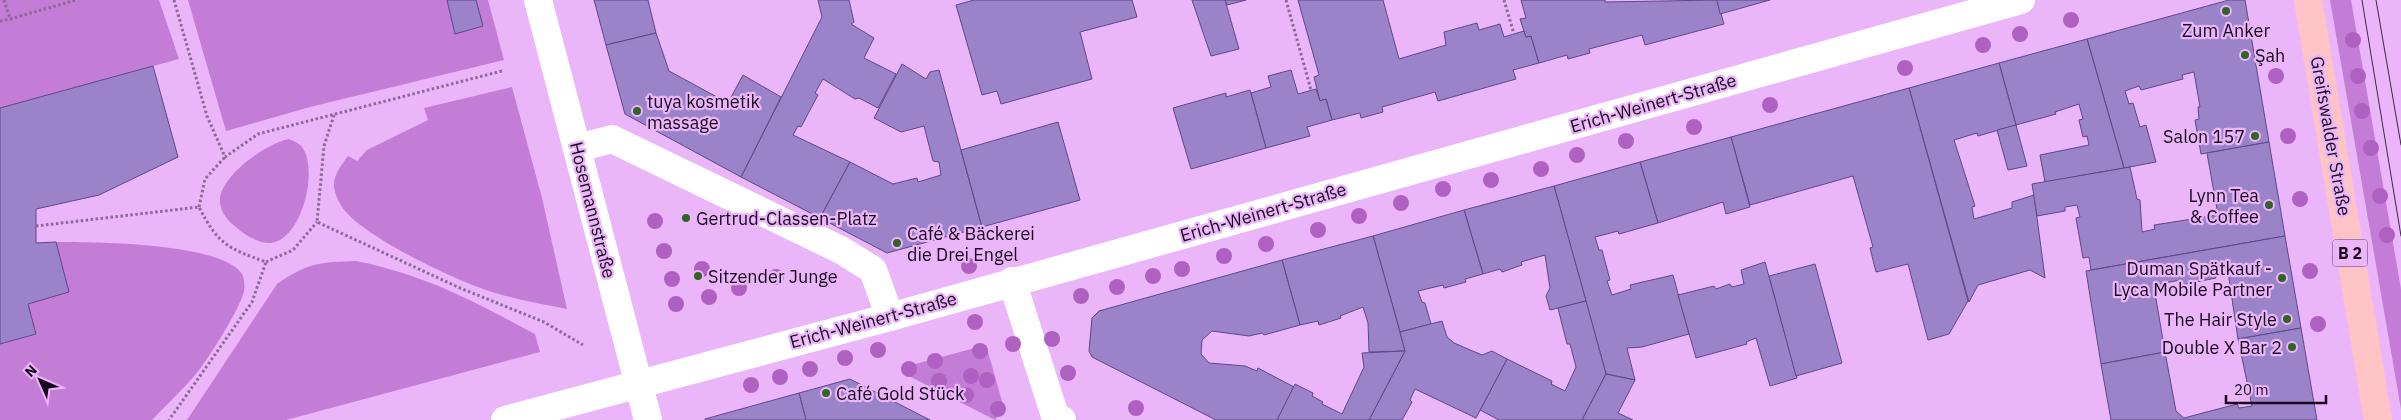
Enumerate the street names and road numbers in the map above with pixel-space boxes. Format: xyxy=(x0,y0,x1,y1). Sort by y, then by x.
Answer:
street label: Greifswalder Straße xyxy=(2306,54,2356,218)
street label: Erich-Weinert-Straße xyxy=(1567,68,1739,138)
street label: Hosemannstraße xyxy=(565,139,621,281)
street label: Erich-Weinert-Straße xyxy=(1177,177,1349,247)
road number: B 2 xyxy=(2332,240,2368,266)
street label: Erich-Weinert-Straße xyxy=(787,287,959,353)

